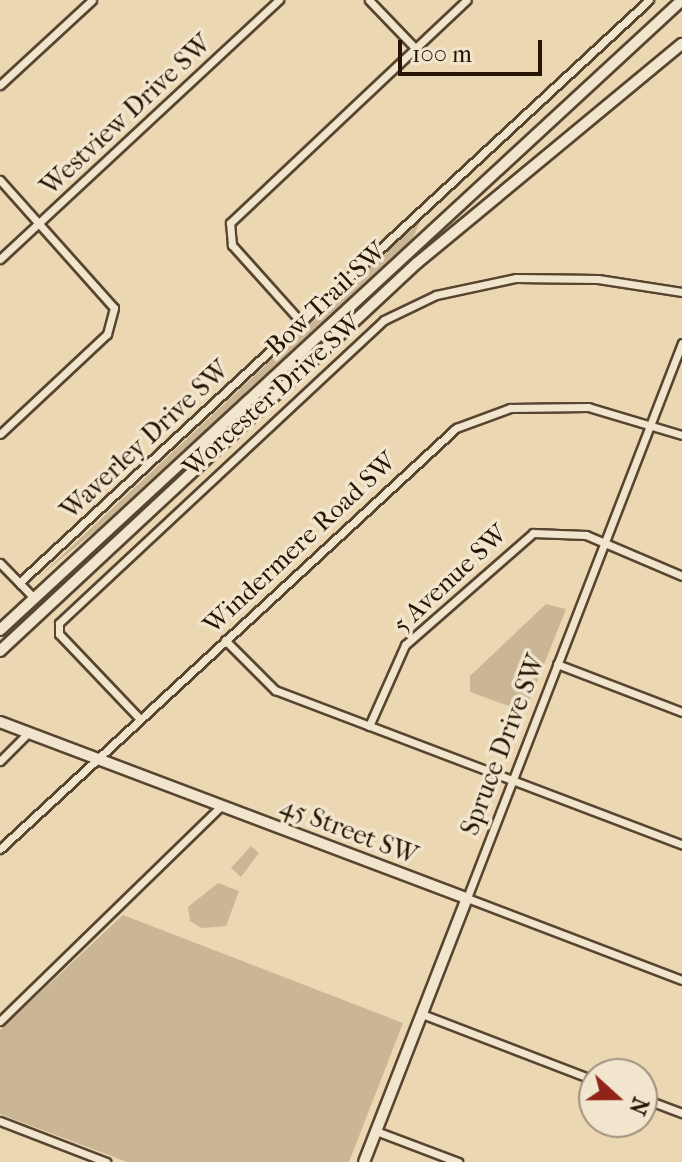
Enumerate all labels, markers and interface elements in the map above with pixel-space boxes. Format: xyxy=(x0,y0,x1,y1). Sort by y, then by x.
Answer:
scale bar xyxy=(402,24,546,74)
street label: Westview Drive SW xyxy=(34,28,218,202)
text: 100 m xyxy=(412,40,472,68)
street label: Bow Trail SW xyxy=(260,236,392,362)
street label: Worcester Drive SW xyxy=(177,307,367,483)
street label: Waverley Drive SW xyxy=(54,354,236,526)
street label: Windermere Road SW xyxy=(197,446,403,640)
street label: 5 Avenue SW xyxy=(386,518,514,640)
street label: Spruce Drive SW xyxy=(454,650,552,840)
street label: 45 Street SW xyxy=(276,791,422,871)
north arrow xyxy=(578,1058,658,1138)
text: N xyxy=(623,1093,654,1118)

